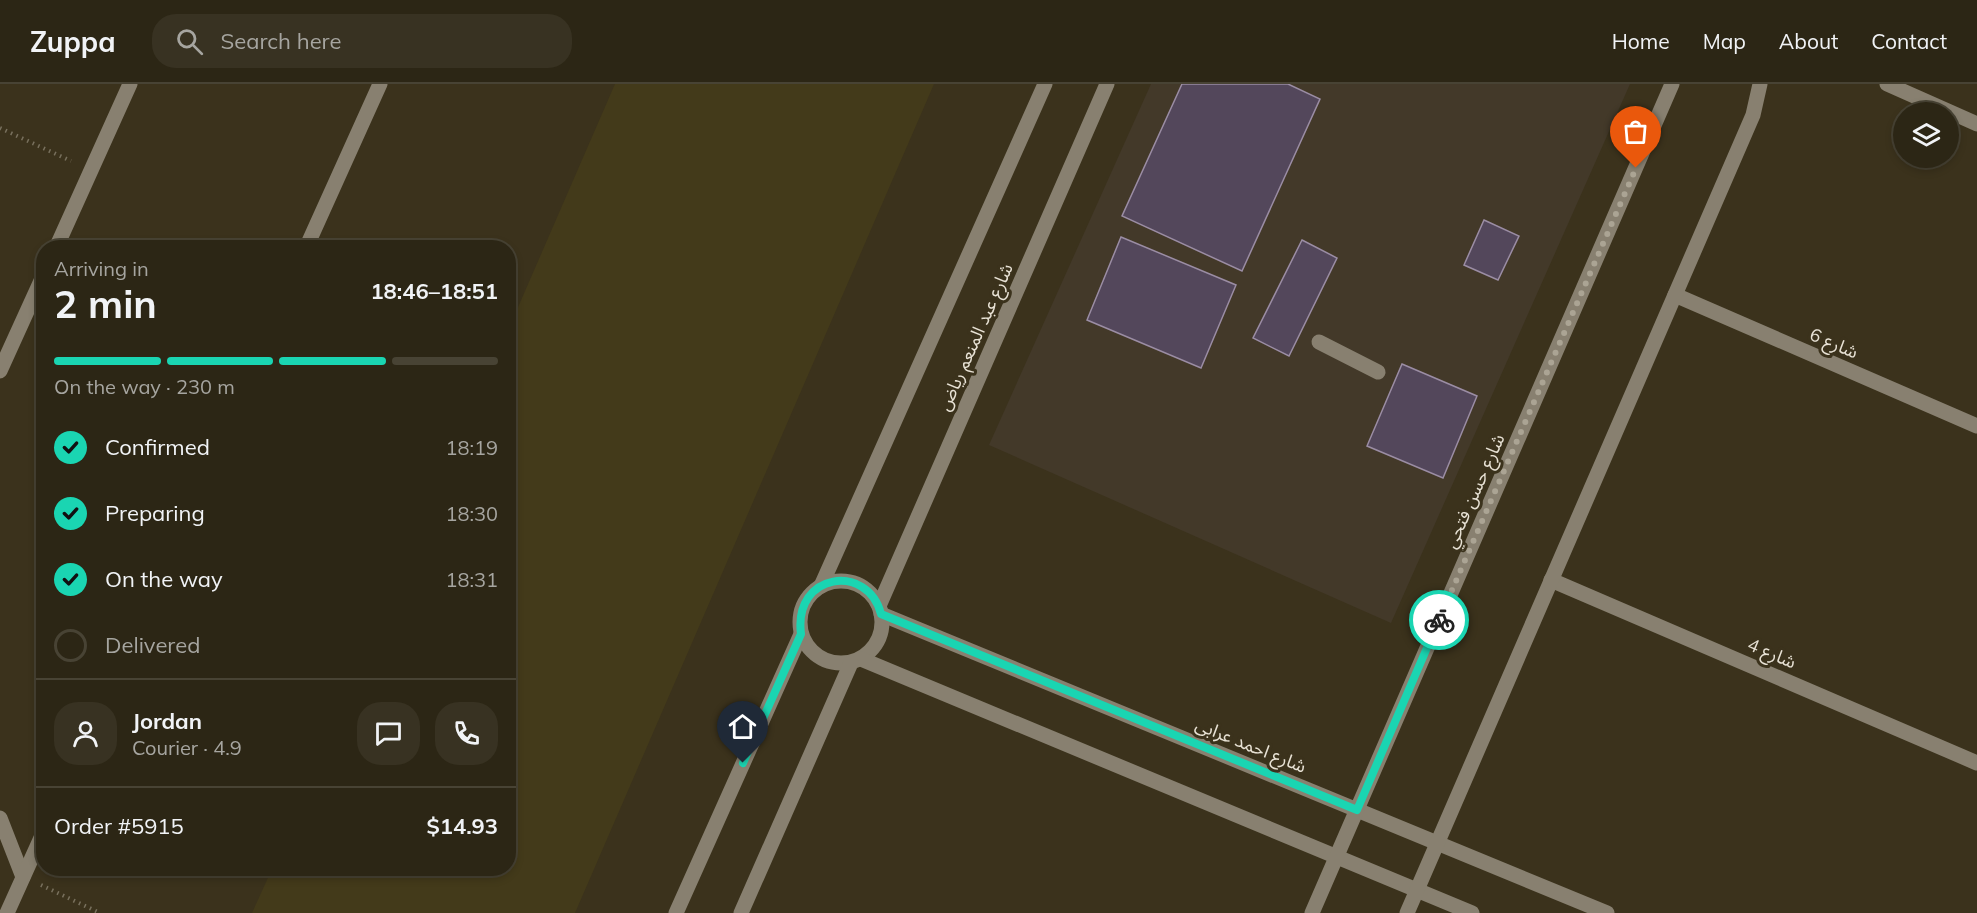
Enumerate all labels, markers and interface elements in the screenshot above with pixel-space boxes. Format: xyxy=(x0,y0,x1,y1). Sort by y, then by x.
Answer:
search box xyxy=(152,14,572,68)
text: Zuppa xyxy=(30,24,116,59)
icon: search xyxy=(173,25,206,58)
text: Search here xyxy=(221,27,341,55)
text: Home xyxy=(1612,28,1670,54)
text: Map xyxy=(1703,28,1746,54)
text: About xyxy=(1779,28,1838,54)
text: Contact xyxy=(1871,28,1947,54)
map controls xyxy=(1893,102,1959,168)
button: layers xyxy=(1893,102,1959,168)
pin xyxy=(1610,106,1661,168)
icon: bag xyxy=(1619,115,1652,148)
text: Arriving in xyxy=(54,256,149,281)
street label: شارع عبد المنعم رياض xyxy=(932,260,1021,416)
text: 18:46–18:51 xyxy=(370,277,498,305)
text: 2 min xyxy=(54,279,157,328)
street label: شارع 6 xyxy=(1805,323,1862,366)
text: On the way · 230 m xyxy=(54,374,235,399)
street label: شارع حسن فتحي xyxy=(1438,430,1512,553)
icon: check xyxy=(54,431,87,464)
text: Confirmed xyxy=(105,433,210,461)
text: 18:19 xyxy=(445,435,498,460)
icon: check xyxy=(54,497,87,530)
text: Preparing xyxy=(105,499,205,527)
text: 18:30 xyxy=(445,501,498,526)
icon: check xyxy=(54,563,87,596)
text: On the way xyxy=(105,565,223,593)
text: 18:31 xyxy=(445,567,498,592)
courier xyxy=(1409,590,1469,650)
icon: bike xyxy=(1423,604,1456,637)
text: Delivered xyxy=(105,631,200,659)
street label: شارع 4 xyxy=(1743,633,1800,676)
pin xyxy=(717,701,768,763)
button: person xyxy=(54,702,117,765)
button: chat xyxy=(357,702,420,765)
button: phone xyxy=(435,702,498,765)
text: Jordan xyxy=(132,707,202,735)
icon: home xyxy=(726,710,759,743)
street label: شارع احمد عرابى xyxy=(1191,712,1310,780)
text: Courier · 4.9 xyxy=(132,735,242,760)
text: Order #5915 xyxy=(54,812,184,840)
text: $14.93 xyxy=(427,812,498,840)

